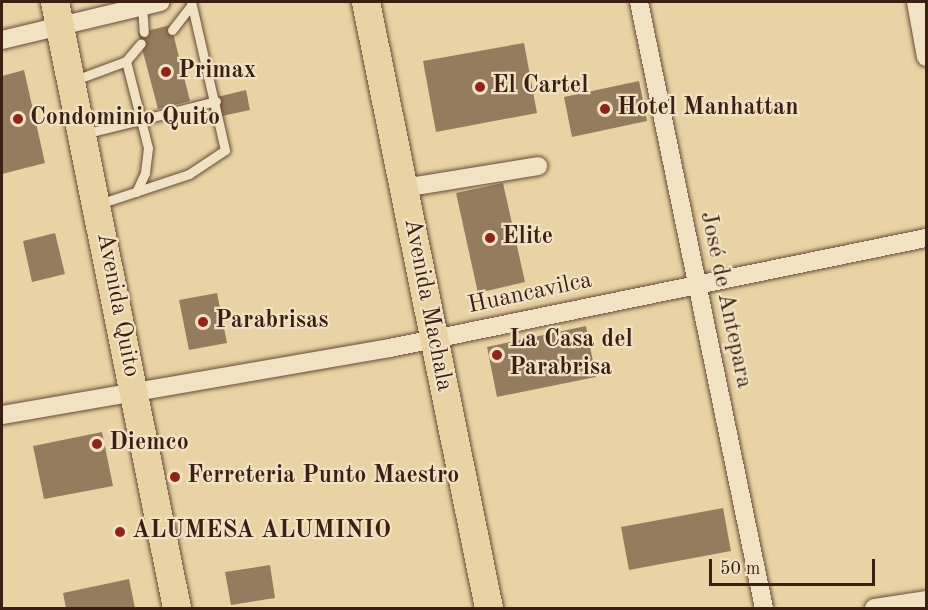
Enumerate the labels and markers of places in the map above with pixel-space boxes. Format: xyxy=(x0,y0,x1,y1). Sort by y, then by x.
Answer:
place label: Primax xyxy=(178,58,256,86)
marker: Primax xyxy=(159,65,173,79)
place label: El Cartel xyxy=(492,73,589,101)
marker: El Cartel xyxy=(473,80,487,94)
place label: Hotel Manhattan xyxy=(617,95,799,123)
marker: Hotel Manhattan xyxy=(598,102,612,116)
place label: Condominio Quito xyxy=(30,105,220,133)
marker: Condominio Quito xyxy=(11,112,25,126)
place label: Elite xyxy=(502,224,553,252)
marker: Elite xyxy=(483,231,497,245)
place label: Parabrisas xyxy=(215,308,329,336)
marker: Parabrisas xyxy=(196,315,210,329)
place label: La Casa del Parabrisa xyxy=(509,327,633,383)
marker: La Casa del Parabrisa xyxy=(490,348,504,362)
place label: Diemco xyxy=(109,430,189,458)
marker: Diemco xyxy=(90,437,104,451)
place label: Ferreteria Punto Maestro xyxy=(187,463,459,491)
marker: Ferreteria Punto Maestro xyxy=(168,470,182,484)
place label: ALUMESA ALUMINIO xyxy=(132,518,391,546)
marker: ALUMESA ALUMINIO xyxy=(113,525,127,539)

